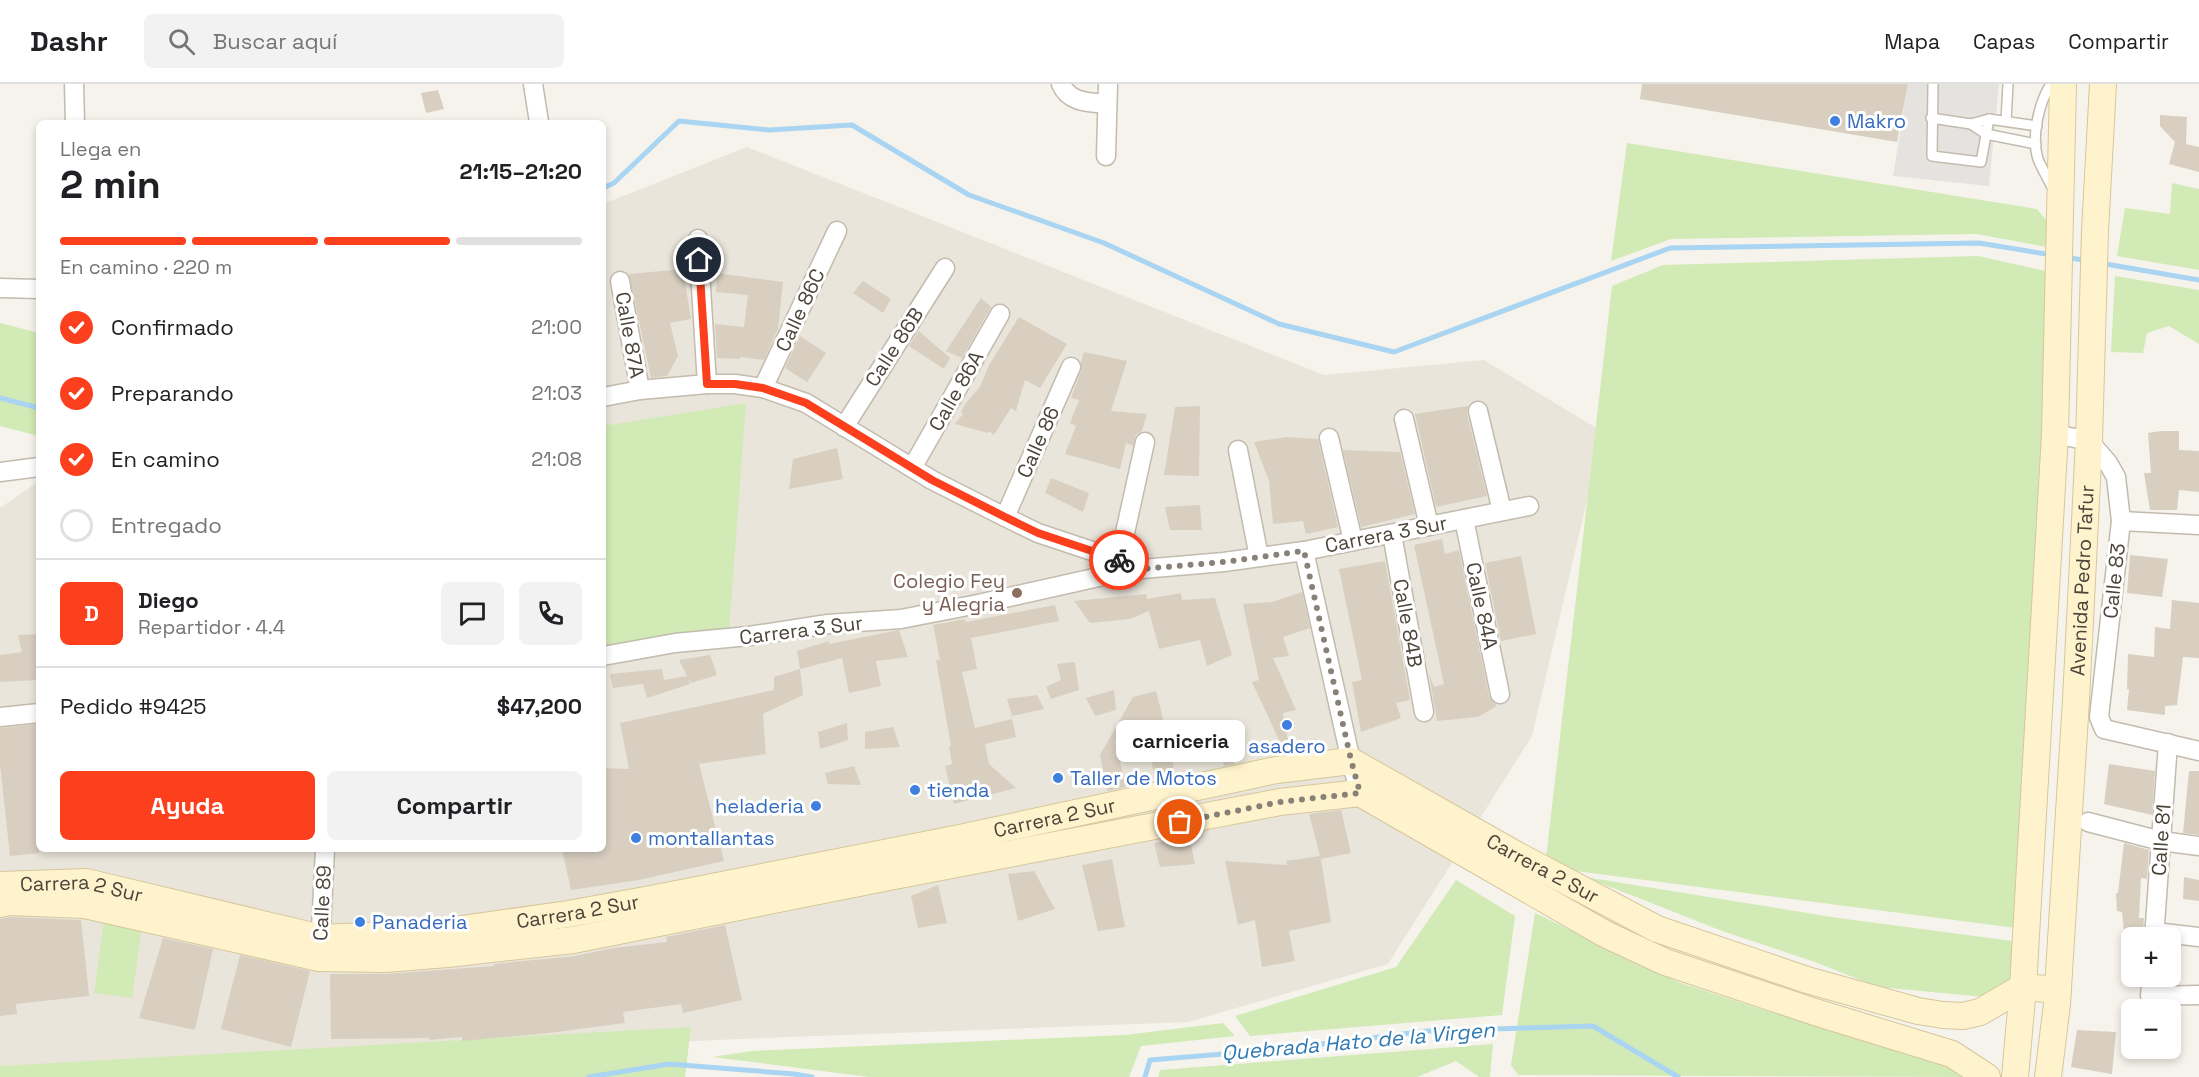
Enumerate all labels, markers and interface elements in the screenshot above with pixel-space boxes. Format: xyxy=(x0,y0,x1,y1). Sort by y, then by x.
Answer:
search box xyxy=(144,14,564,68)
text: Dashr xyxy=(30,23,108,59)
icon: search xyxy=(165,25,198,58)
text: Buscar aquí xyxy=(213,27,337,55)
text: Mapa xyxy=(1884,28,1940,55)
text: Capas xyxy=(1973,28,2035,55)
text: Compartir xyxy=(2068,28,2169,55)
place label: Makro xyxy=(1847,108,1906,134)
marker: Makro xyxy=(1828,114,1842,128)
text: Llega en xyxy=(60,136,141,162)
text: 21:15–21:20 xyxy=(460,157,582,185)
text: 2 min xyxy=(60,160,161,209)
pin xyxy=(673,234,724,285)
icon: home xyxy=(682,243,715,276)
text: En camino · 220 m xyxy=(60,254,232,280)
street label: Calle 86C xyxy=(769,264,831,356)
street label: Calle 87A xyxy=(610,290,650,381)
street label: Calle 86B xyxy=(859,303,929,391)
icon: check xyxy=(60,311,93,344)
text: Confirmado xyxy=(111,313,234,341)
text: 21:00 xyxy=(531,314,582,340)
street label: Calle 86A xyxy=(923,346,990,436)
icon: check xyxy=(60,377,93,410)
text: Preparando xyxy=(111,379,234,407)
text: 21:03 xyxy=(532,380,582,406)
street label: Calle 86 xyxy=(1011,402,1065,482)
icon: check xyxy=(60,443,93,476)
text: En camino xyxy=(111,445,220,473)
text: 21:08 xyxy=(531,446,582,472)
street label: Avenida Pedro Tafur xyxy=(2064,484,2100,676)
street label: Carrera 3 Sur xyxy=(1323,509,1449,559)
text: Entregado xyxy=(111,511,222,539)
courier xyxy=(1089,530,1149,590)
street label: Calle 83 xyxy=(2097,542,2131,620)
icon: bike xyxy=(1103,544,1136,577)
street label: Calle 84A xyxy=(1460,560,1504,652)
place label: Colegio Fey y Alegria xyxy=(893,568,1005,617)
street label: Calle 84B xyxy=(1387,577,1429,669)
button: chat xyxy=(441,582,504,645)
button: phone xyxy=(519,582,582,645)
text: Diego xyxy=(138,586,199,614)
marker: Colegio Fey y Alegria xyxy=(1010,586,1024,600)
text: D xyxy=(84,599,99,627)
street label: Carrera 3 Sur xyxy=(738,610,864,650)
text: Repartidor · 4.4 xyxy=(138,614,285,640)
text: Pedido #9425 xyxy=(60,692,206,720)
text: $47,200 xyxy=(497,692,582,720)
marker: asadero xyxy=(1280,718,1294,732)
callout: carniceria xyxy=(1116,720,1244,762)
text: carniceria xyxy=(1132,728,1229,754)
place label: asadero xyxy=(1248,733,1326,759)
place label: Taller de Motos xyxy=(1070,765,1217,791)
button: Ayuda xyxy=(60,771,315,840)
button: Compartir xyxy=(327,771,582,840)
marker: Taller de Motos xyxy=(1051,771,1065,785)
place label: tienda xyxy=(927,777,990,803)
marker: tienda xyxy=(908,783,922,797)
street label: Carrera 2 Sur xyxy=(991,792,1118,843)
place label: heladeria xyxy=(715,793,804,819)
pin xyxy=(1154,796,1205,847)
marker: heladeria xyxy=(809,799,823,813)
street label: Calle 81 xyxy=(2146,803,2176,877)
icon: bag xyxy=(1163,805,1196,838)
place label: montallantas xyxy=(648,825,775,851)
street label: Carrera 2 Sur xyxy=(1482,828,1604,909)
marker: montallantas xyxy=(629,831,643,845)
street label: Calle 89 xyxy=(307,864,337,942)
street label: Carrera 2 Sur xyxy=(20,869,145,908)
street label: Carrera 2 Sur xyxy=(515,888,641,934)
place label: Panaderia xyxy=(372,909,467,935)
marker: Panaderia xyxy=(353,915,367,929)
map controls xyxy=(2121,927,2181,1059)
button: + xyxy=(2121,927,2181,987)
button: − xyxy=(2121,999,2181,1059)
water label: Quebrada Hato de la Virgen xyxy=(1220,1016,1497,1066)

